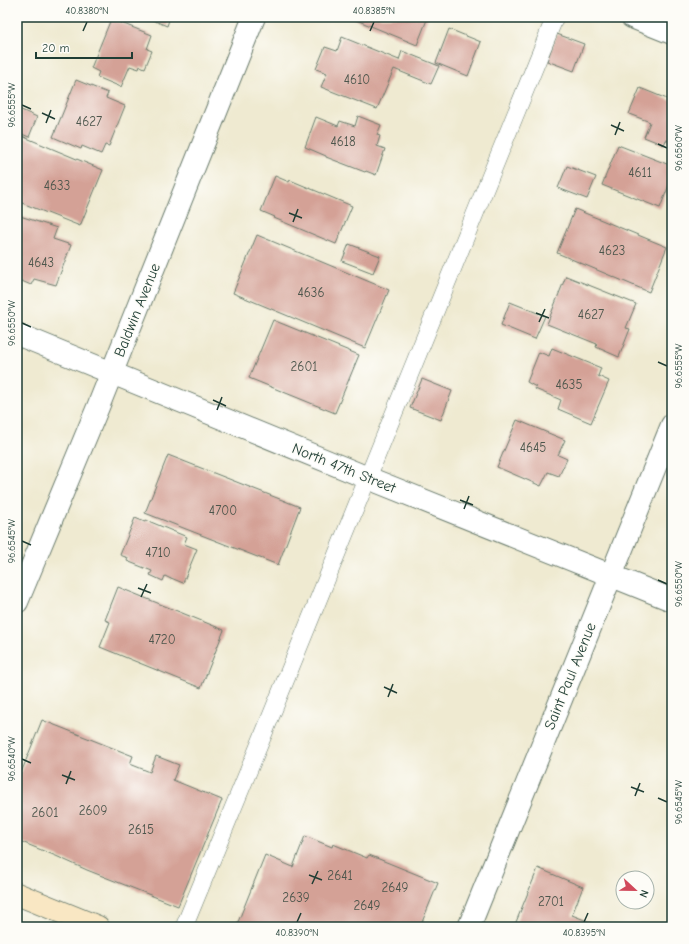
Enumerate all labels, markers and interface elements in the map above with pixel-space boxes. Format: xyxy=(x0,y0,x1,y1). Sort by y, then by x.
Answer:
text: 40.8380°N xyxy=(66,5,108,17)
text: 40.8385°N xyxy=(353,5,395,17)
scale bar xyxy=(36,34,132,60)
text: 20 m xyxy=(42,41,70,55)
house number: 4610 xyxy=(344,72,370,87)
text: 96.6555°W xyxy=(6,82,18,128)
house number: 4627 xyxy=(76,114,102,129)
text: 96.6560°W xyxy=(673,125,685,171)
house number: 4618 xyxy=(330,134,356,149)
house number: 4611 xyxy=(628,165,652,180)
house number: 4633 xyxy=(44,178,70,193)
house number: 4623 xyxy=(599,243,625,258)
house number: 4643 xyxy=(28,255,54,270)
street label: Baldwin Avenue xyxy=(110,260,164,360)
house number: 4636 xyxy=(298,285,324,300)
text: 96.6550°W xyxy=(6,300,18,346)
house number: 4627 xyxy=(578,307,604,322)
text: 96.6555°W xyxy=(673,343,685,389)
house number: 2601 xyxy=(291,359,317,374)
house number: 4635 xyxy=(556,377,582,392)
street label: North 47th Street xyxy=(289,439,399,497)
house number: 4645 xyxy=(520,440,546,455)
house number: 4700 xyxy=(209,503,237,518)
text: 96.6545°W xyxy=(6,518,18,563)
house number: 4710 xyxy=(145,545,171,560)
text: 96.6550°W xyxy=(673,561,685,607)
street label: Saint Paul Avenue xyxy=(540,619,600,732)
house number: 4720 xyxy=(148,632,176,647)
text: 96.6540°W xyxy=(6,736,18,782)
text: 96.6545°W xyxy=(673,779,685,824)
house number: 2609 xyxy=(79,803,107,818)
house number: 2601 xyxy=(32,805,58,820)
house number: 2615 xyxy=(128,822,154,837)
house number: 2641 xyxy=(327,868,353,883)
north arrow xyxy=(615,870,655,910)
house number: 2649 xyxy=(381,880,409,895)
text: N xyxy=(636,888,651,899)
house number: 2639 xyxy=(282,890,310,905)
house number: 2701 xyxy=(538,894,564,909)
house number: 2649 xyxy=(353,898,381,913)
text: 40.8390°N xyxy=(275,927,319,939)
text: 40.8395°N xyxy=(563,927,605,939)

